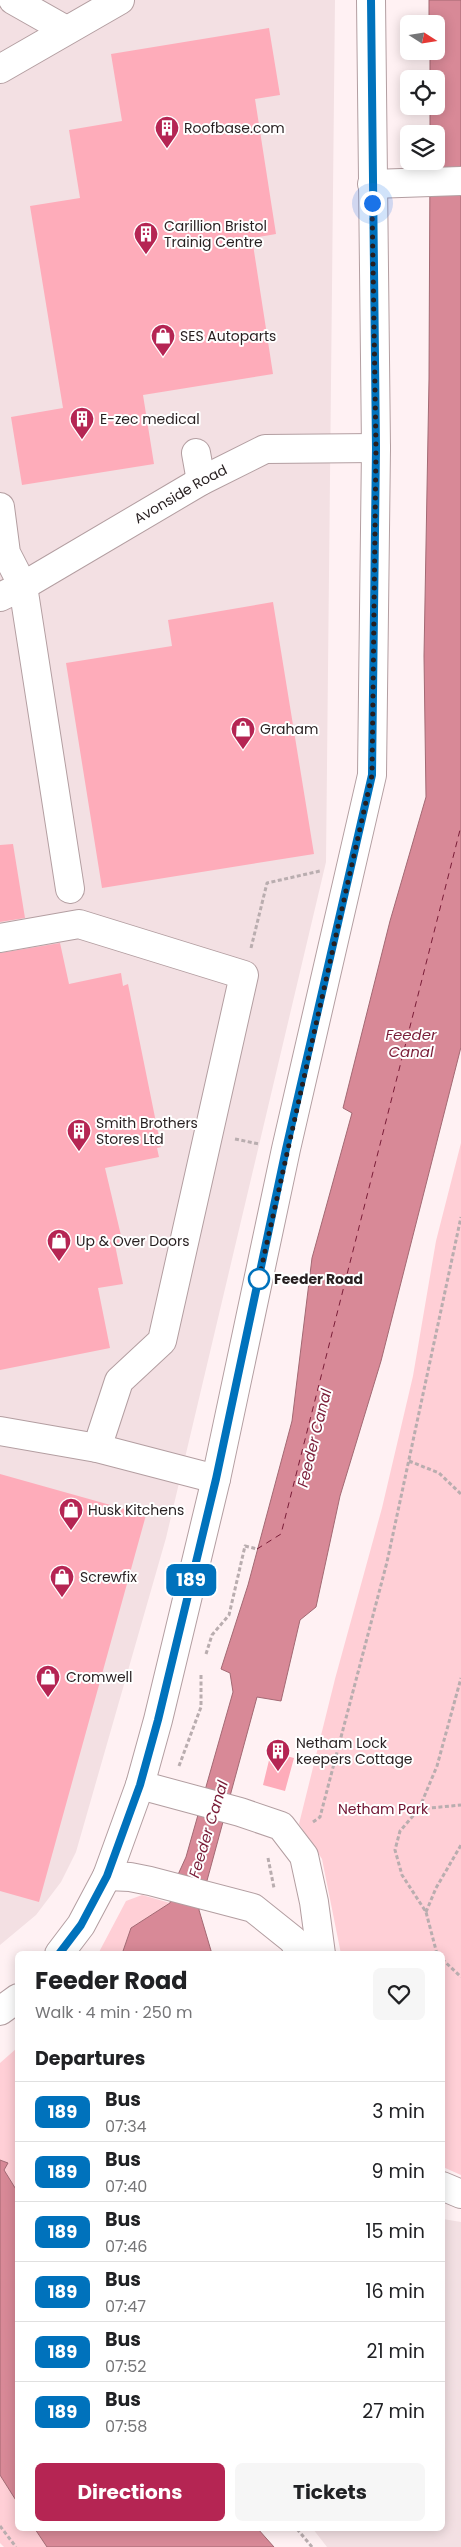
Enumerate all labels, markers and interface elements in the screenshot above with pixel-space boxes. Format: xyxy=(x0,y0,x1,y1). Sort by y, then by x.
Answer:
north arrow xyxy=(400,15,445,60)
map controls xyxy=(400,15,445,170)
button: locate xyxy=(400,70,445,115)
building icon: Roofbase.com xyxy=(154,115,180,149)
place label: Roofbase.com xyxy=(184,118,285,138)
button: layers xyxy=(400,125,445,170)
your location xyxy=(360,191,385,216)
place label: Carillion Bristol Trainig Centre xyxy=(164,216,267,252)
building icon: Carillion Bristol Trainig Centre xyxy=(133,221,159,255)
shop icon: SES Autoparts xyxy=(150,323,176,357)
place label: SES Autoparts xyxy=(180,326,276,346)
building icon: E-zec medical xyxy=(69,406,95,440)
place label: E-zec medical xyxy=(100,409,200,429)
street label: Avonside Road xyxy=(130,460,231,528)
shop icon: Graham xyxy=(230,716,256,750)
place label: Graham xyxy=(260,719,318,739)
water label: Feeder Canal xyxy=(385,1024,437,1062)
place label: Smith Brothers Stores Ltd xyxy=(96,1113,198,1149)
building icon: Smith Brothers Stores Ltd xyxy=(66,1118,92,1152)
shop icon: Up & Over Doors xyxy=(46,1228,72,1262)
place label: Up & Over Doors xyxy=(76,1231,190,1251)
marker: Feeder Road xyxy=(248,1268,270,1290)
place label: Feeder Road xyxy=(274,1269,363,1289)
water label: Feeder Canal xyxy=(292,1386,336,1489)
shop icon: Husk Kitchens xyxy=(58,1497,84,1531)
place label: Husk Kitchens xyxy=(88,1500,184,1520)
shop icon: Screwfix xyxy=(49,1564,75,1598)
line badge: 189 xyxy=(162,1564,220,1596)
place label: Screwfix xyxy=(80,1567,137,1587)
text: 189 xyxy=(176,1567,206,1592)
shop icon: Cromwell xyxy=(35,1664,61,1698)
place label: Cromwell xyxy=(66,1667,132,1687)
place label: Netham Lock keepers Cottage xyxy=(296,1733,413,1769)
building icon: Netham Lock keepers Cottage xyxy=(265,1738,291,1772)
water label: Feeder Canal xyxy=(183,1777,233,1880)
park label: Netham Park xyxy=(338,1799,429,1819)
text: Feeder Road xyxy=(35,1964,188,1997)
button: heart xyxy=(373,1968,425,2020)
text: Walk · 4 min · 250 m xyxy=(35,2001,193,2024)
text: Departures xyxy=(35,2045,145,2072)
text: Bus xyxy=(105,2086,141,2113)
text: 3 min xyxy=(372,2098,425,2125)
text: 189 xyxy=(48,2099,77,2124)
text: 07:34 xyxy=(105,2115,147,2138)
text: Bus xyxy=(105,2146,141,2173)
text: 9 min xyxy=(372,2158,425,2185)
text: 189 xyxy=(48,2159,77,2184)
text: 07:40 xyxy=(105,2175,147,2198)
text: Bus xyxy=(105,2206,141,2233)
text: 15 min xyxy=(366,2218,425,2245)
text: 189 xyxy=(48,2219,77,2244)
text: 07:46 xyxy=(105,2235,147,2258)
text: Bus xyxy=(105,2266,141,2293)
text: 16 min xyxy=(365,2278,425,2305)
text: 189 xyxy=(48,2279,77,2304)
text: 07:47 xyxy=(105,2295,146,2318)
text: Bus xyxy=(105,2326,141,2353)
text: 21 min xyxy=(367,2338,425,2365)
text: 189 xyxy=(48,2339,77,2364)
text: 07:52 xyxy=(105,2355,146,2378)
text: Bus xyxy=(105,2386,141,2413)
text: 27 min xyxy=(362,2398,425,2425)
text: 189 xyxy=(48,2399,77,2424)
text: 07:58 xyxy=(105,2415,147,2438)
button: Directions xyxy=(35,2463,225,2521)
button: Tickets xyxy=(235,2463,425,2521)

